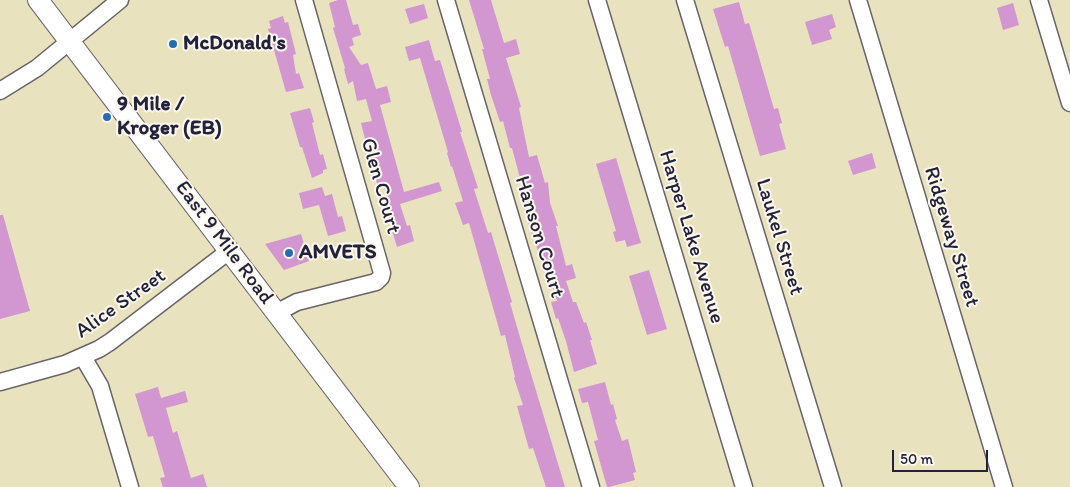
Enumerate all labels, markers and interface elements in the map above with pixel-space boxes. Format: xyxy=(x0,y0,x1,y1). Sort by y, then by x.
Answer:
place label: McDonald's xyxy=(183,31,286,57)
marker: McDonald's xyxy=(167,38,179,50)
place label: 9 Mile / Kroger (EB) xyxy=(117,92,222,142)
marker: 9 Mile / Kroger (EB) xyxy=(101,111,113,123)
street label: Glen Court xyxy=(354,135,406,237)
street label: Harper Lake Avenue xyxy=(653,147,729,327)
street label: Ridgeway Street xyxy=(918,164,984,310)
street label: Hanson Court xyxy=(509,173,569,301)
street label: East 9 Mile Road xyxy=(169,176,279,310)
street label: Laukel Street xyxy=(749,176,809,298)
place label: AMVETS xyxy=(299,240,377,266)
marker: AMVETS xyxy=(283,247,295,259)
street label: Alice Street xyxy=(71,264,171,344)
scale bar xyxy=(895,440,991,472)
text: 50 m xyxy=(900,450,933,468)

